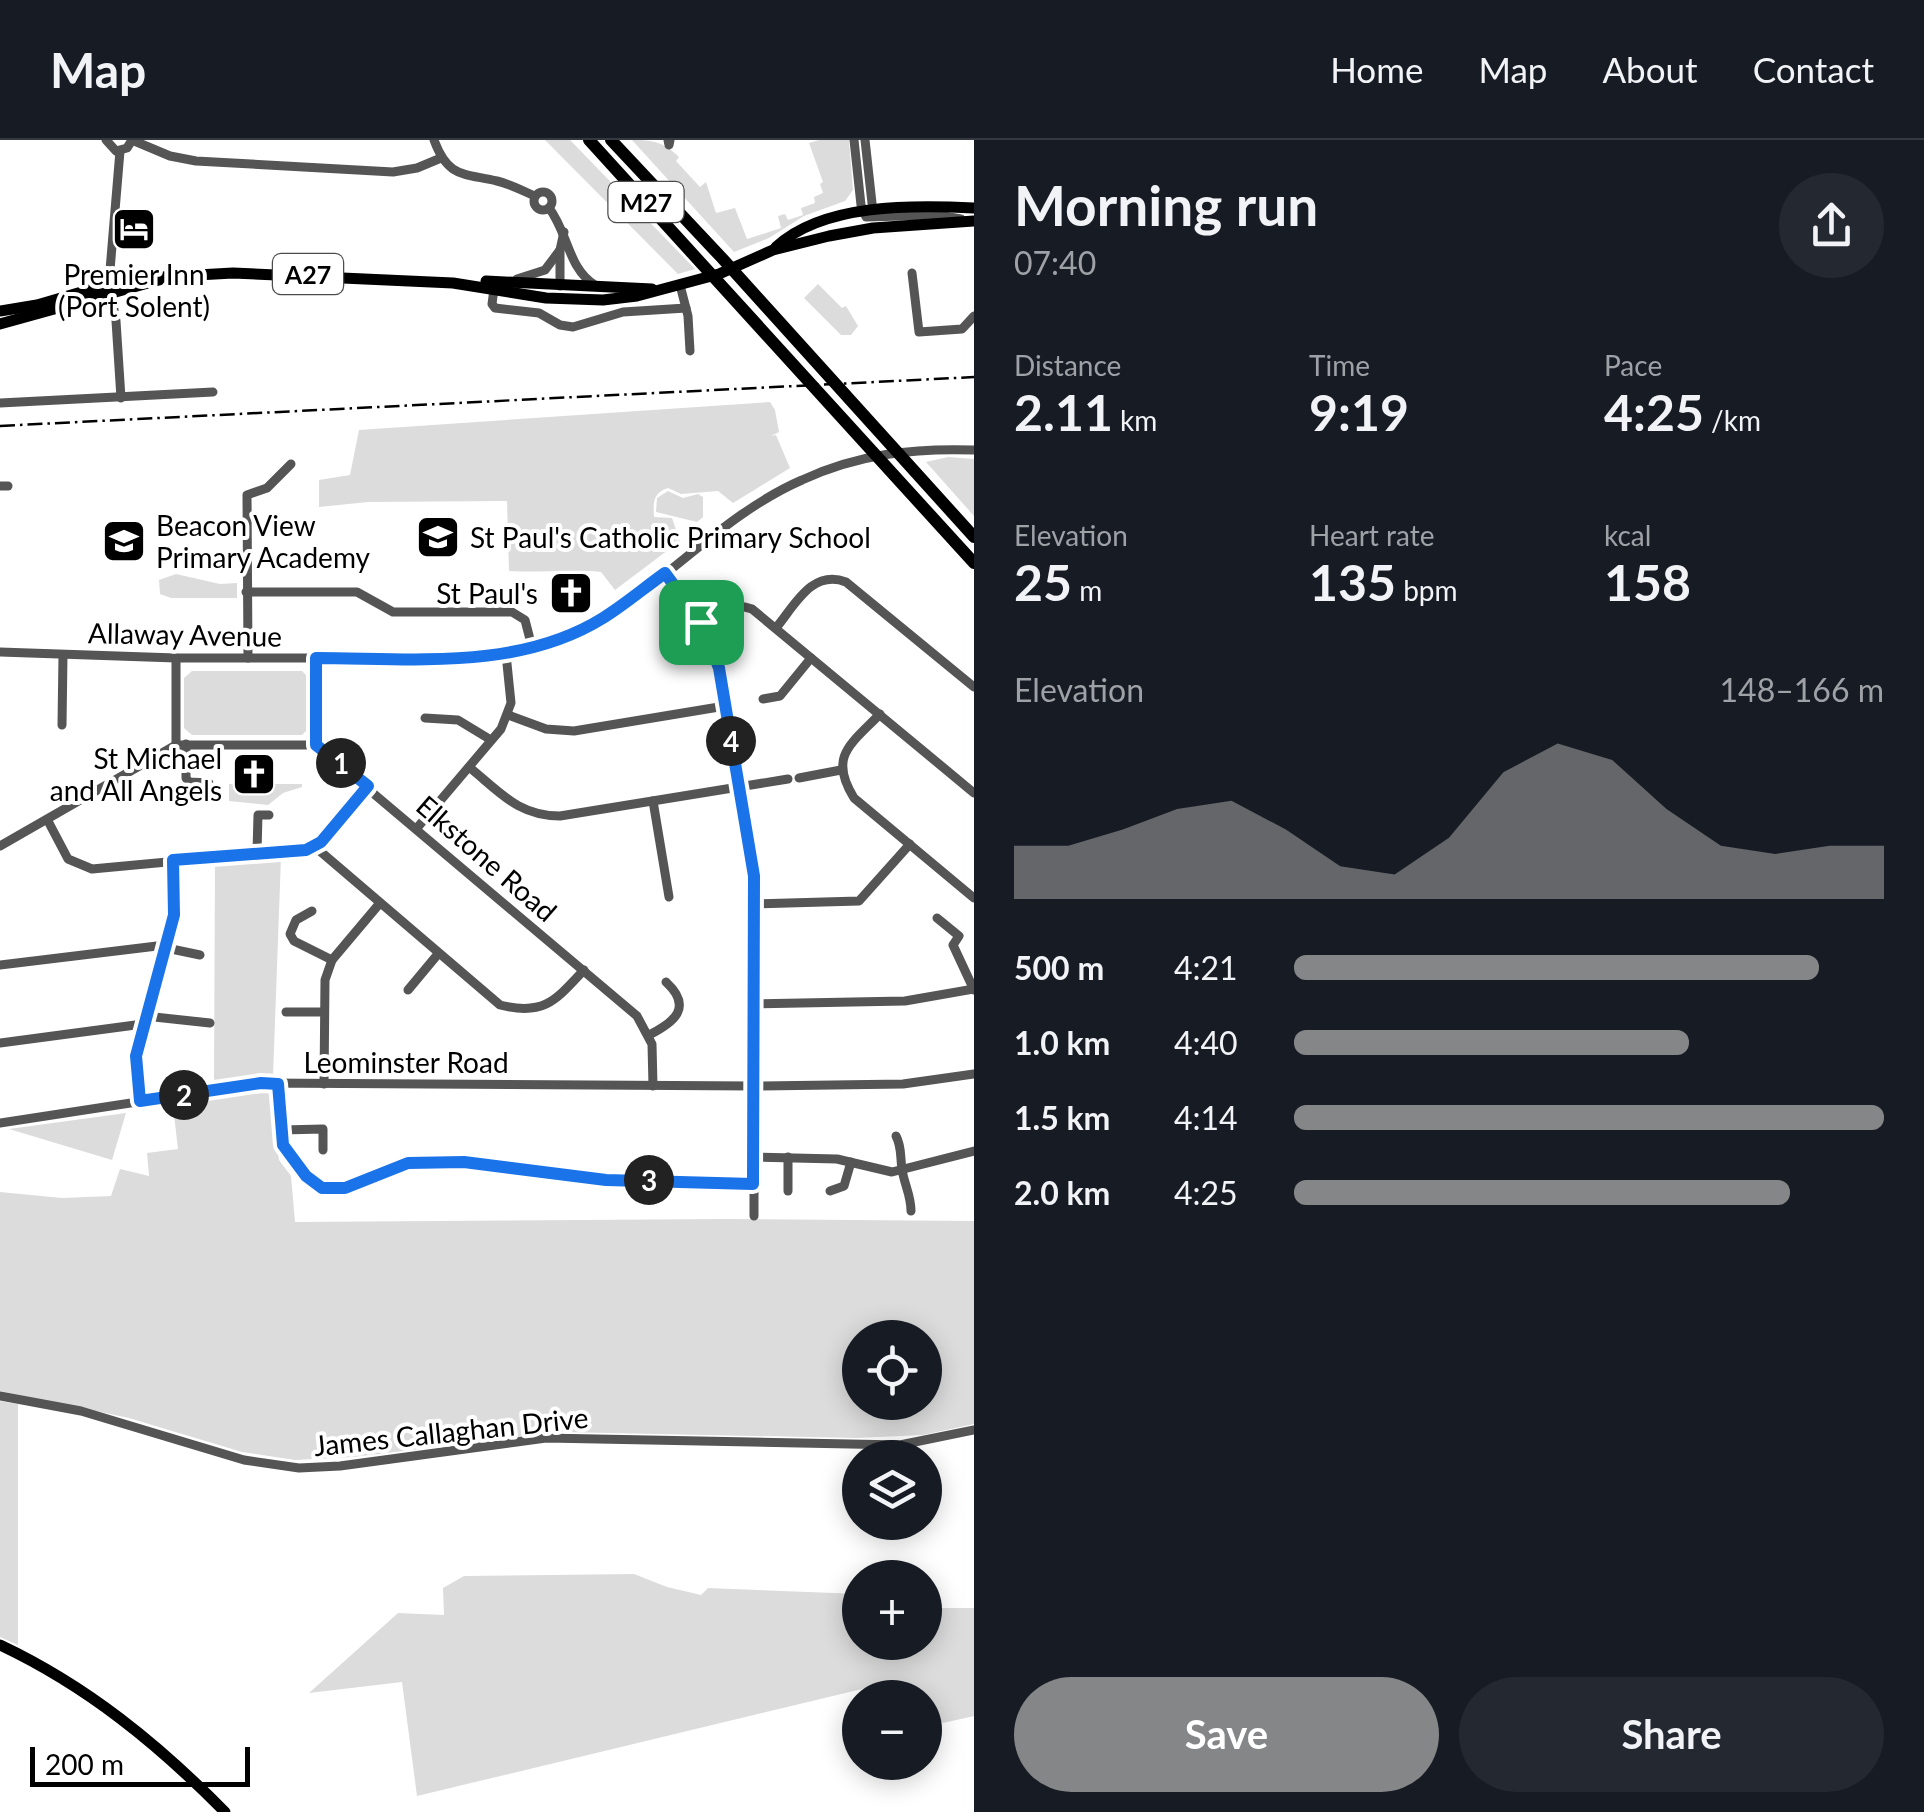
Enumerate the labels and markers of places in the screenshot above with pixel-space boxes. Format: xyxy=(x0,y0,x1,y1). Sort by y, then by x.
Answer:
hotel icon: Premier Inn (Port Solent) xyxy=(111,206,157,252)
place label: Premier Inn (Port Solent) xyxy=(58,257,210,323)
place label: Beacon View Primary Academy xyxy=(156,508,371,574)
school or university icon: St Paul's Catholic Primary School xyxy=(415,514,461,560)
school or university icon: Beacon View Primary Academy xyxy=(101,518,147,564)
place label: St Paul's Catholic Primary School xyxy=(470,520,871,554)
church icon: St Paul's xyxy=(548,570,594,616)
place label: St Paul's xyxy=(436,576,538,610)
pin xyxy=(659,580,744,665)
pin: 4 xyxy=(706,716,756,766)
pin: 1 xyxy=(316,738,366,788)
place label: St Michael and All Angels xyxy=(50,741,222,807)
church icon: St Michael and All Angels xyxy=(231,751,277,797)
pin: 2 xyxy=(159,1070,209,1120)
pin: 3 xyxy=(624,1155,674,1205)

